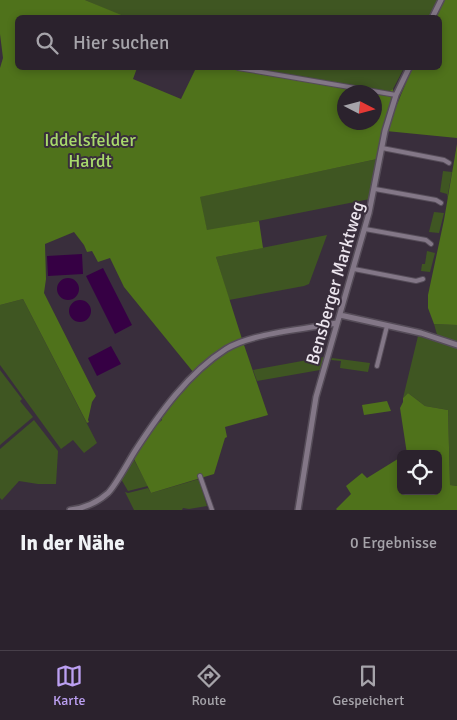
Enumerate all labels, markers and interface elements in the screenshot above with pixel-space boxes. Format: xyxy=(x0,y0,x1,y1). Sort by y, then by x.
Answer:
search box xyxy=(15,15,442,70)
icon: search xyxy=(33,29,61,57)
text: Hier suchen xyxy=(73,31,169,55)
north arrow xyxy=(337,85,382,130)
park label: Iddelsfelder Hardt xyxy=(44,129,136,172)
street label: Bensberger Marktweg xyxy=(301,199,369,367)
map controls xyxy=(397,450,442,495)
button: locate xyxy=(397,450,442,495)
text: In der Nähe xyxy=(20,530,125,556)
text: 0 Ergebnisse xyxy=(350,533,437,553)
tab: Karte xyxy=(53,662,86,709)
tab: Route xyxy=(191,662,226,709)
tab: Gespeichert xyxy=(332,662,404,709)

